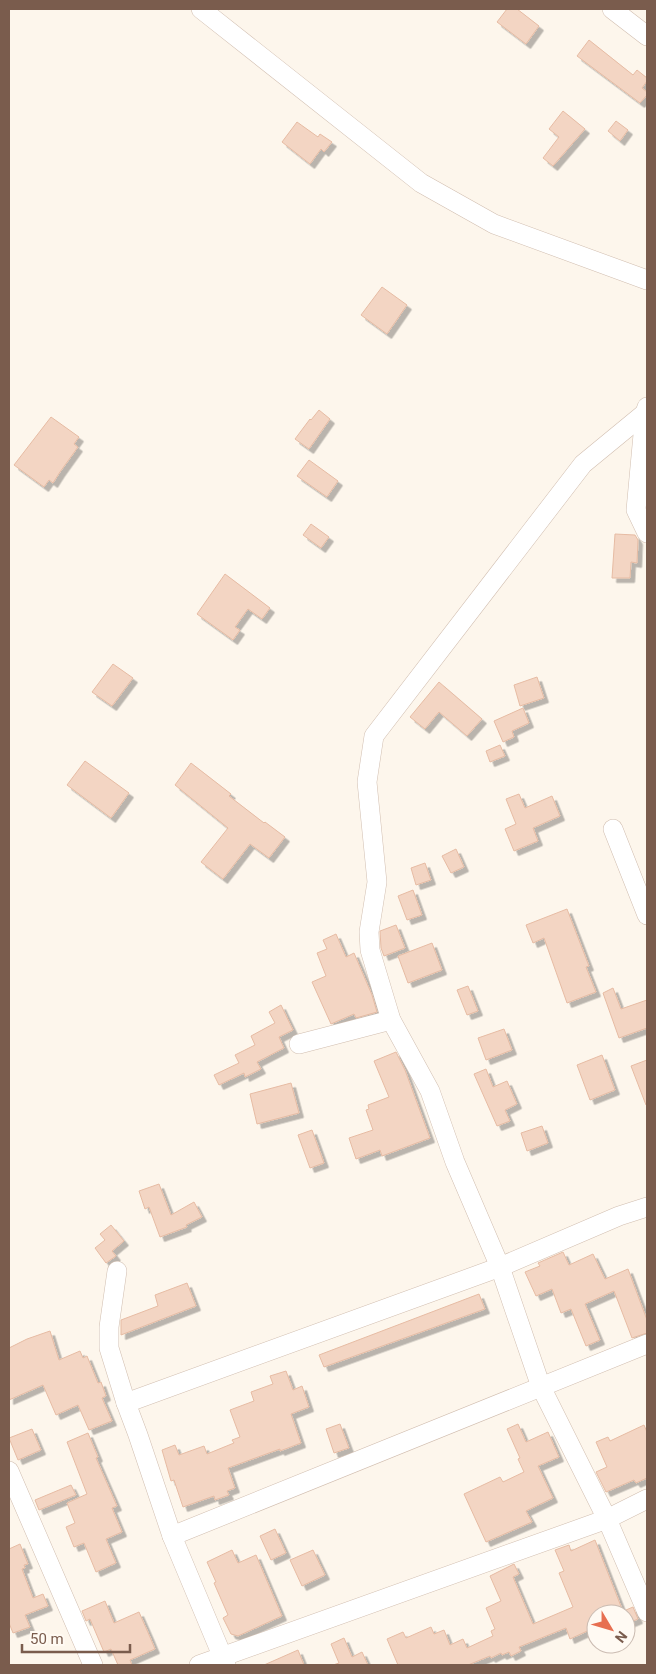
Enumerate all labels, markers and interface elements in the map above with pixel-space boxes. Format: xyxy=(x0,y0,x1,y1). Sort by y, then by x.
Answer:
north arrow xyxy=(586,1604,636,1654)
scale bar xyxy=(22,1622,130,1654)
text: N xyxy=(612,1628,631,1646)
text: 50 m xyxy=(30,1630,64,1648)

